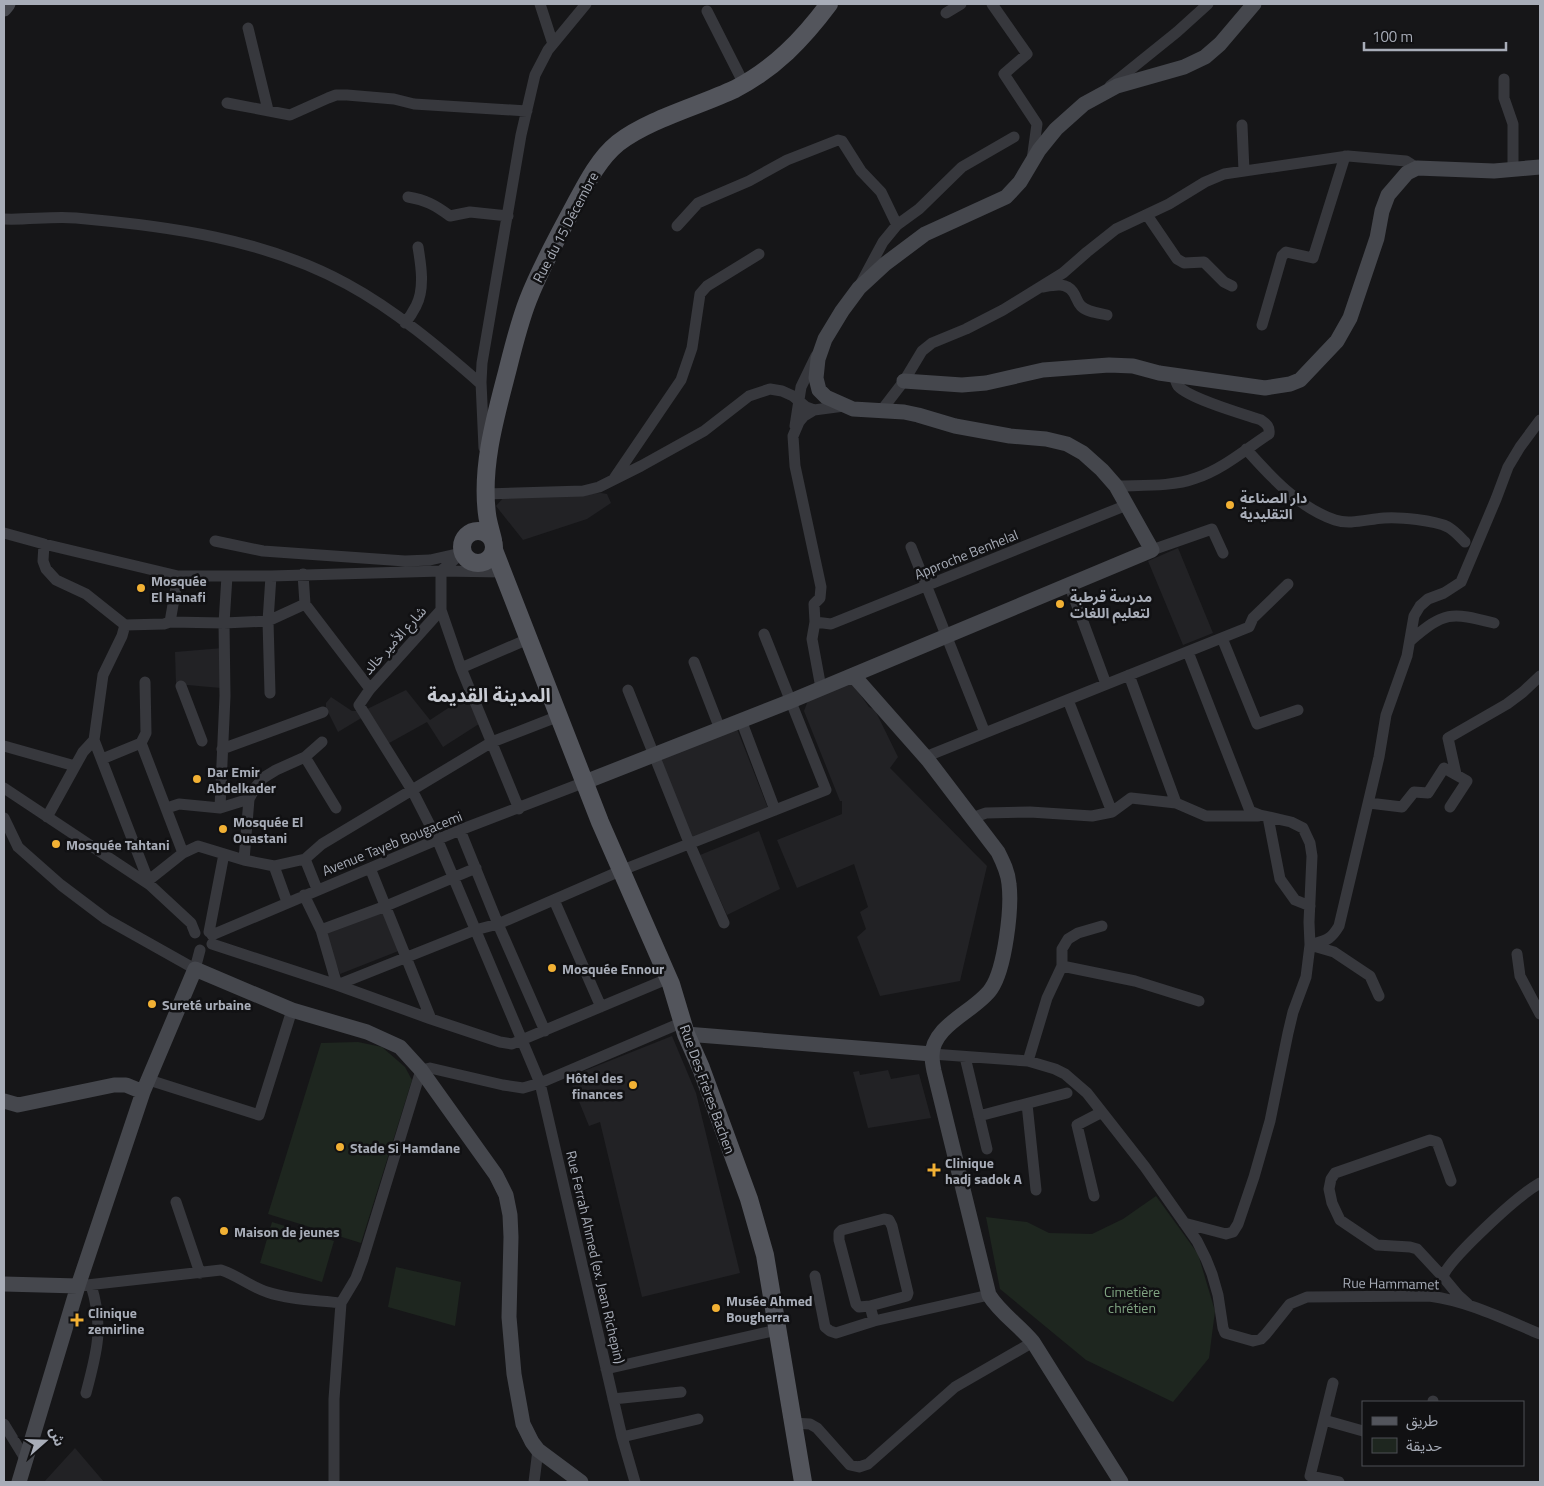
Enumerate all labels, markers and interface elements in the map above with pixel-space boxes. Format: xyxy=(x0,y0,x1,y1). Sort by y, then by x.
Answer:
scale bar xyxy=(1364,20,1506,52)
text: 100 m xyxy=(1372,25,1413,48)
street label: Rue du 15 Décembre xyxy=(527,168,603,286)
place label: دار الصناعة التقليدية xyxy=(1240,487,1307,524)
marker: دار الصناعة التقليدية xyxy=(1224,499,1236,511)
street label: Approche Benhelal xyxy=(911,524,1021,584)
place label: Mosquée El Hanafi xyxy=(151,570,207,607)
marker: Mosquée El Hanafi xyxy=(135,582,147,594)
place label: مدرسة قرطبة لتعليم اللغات xyxy=(1070,586,1152,624)
marker: مدرسة قرطبة لتعليم اللغات xyxy=(1054,598,1066,610)
street label: شارع الأمير خالد xyxy=(357,601,431,680)
district label: المدينة القديمة xyxy=(427,680,551,709)
place label: Dar Emir Abdelkader xyxy=(207,761,276,798)
marker: Dar Emir Abdelkader xyxy=(191,773,203,785)
street label: Avenue Tayeb Bougacemi xyxy=(319,805,465,881)
place label: Mosquée El Ouastani xyxy=(233,811,303,848)
marker: Mosquée El Ouastani xyxy=(217,823,229,835)
place label: Mosquée Tahtani xyxy=(66,834,170,855)
marker: Mosquée Tahtani xyxy=(50,838,62,850)
place label: Mosquée Ennour xyxy=(562,958,664,979)
marker: Mosquée Ennour xyxy=(546,962,558,974)
place label: Sureté urbaine xyxy=(162,994,251,1015)
marker: Sureté urbaine xyxy=(146,998,158,1010)
street label: Rue Des Frères Bachen xyxy=(675,1022,741,1156)
place label: Hôtel des finances xyxy=(566,1067,623,1104)
marker: Hôtel des finances xyxy=(627,1079,639,1091)
place label: Stade Si Hamdane xyxy=(350,1137,460,1158)
marker: Stade Si Hamdane xyxy=(334,1141,346,1153)
street label: Rue Ferrah Ahmed (ex. Jean Richepin) xyxy=(561,1148,631,1366)
place label: Clinique hadj sadok A xyxy=(945,1152,1022,1189)
marker: Clinique hadj sadok A xyxy=(927,1163,941,1177)
place label: Maison de jeunes xyxy=(234,1221,340,1242)
marker: Maison de jeunes xyxy=(218,1225,230,1237)
street label: Rue Hammamet xyxy=(1342,1272,1440,1294)
park label: Cimetière chrétien xyxy=(1104,1281,1160,1318)
place label: Musée Ahmed Bougherra xyxy=(726,1290,812,1327)
place label: Clinique zemirline xyxy=(88,1302,144,1339)
marker: Musée Ahmed Bougherra xyxy=(710,1302,722,1314)
marker: Clinique zemirline xyxy=(70,1313,84,1327)
legend xyxy=(1362,1401,1524,1466)
text: طريق xyxy=(1406,1409,1438,1432)
north arrow xyxy=(20,1416,70,1466)
text: ش xyxy=(45,1424,71,1449)
text: حديقة xyxy=(1406,1434,1442,1457)

